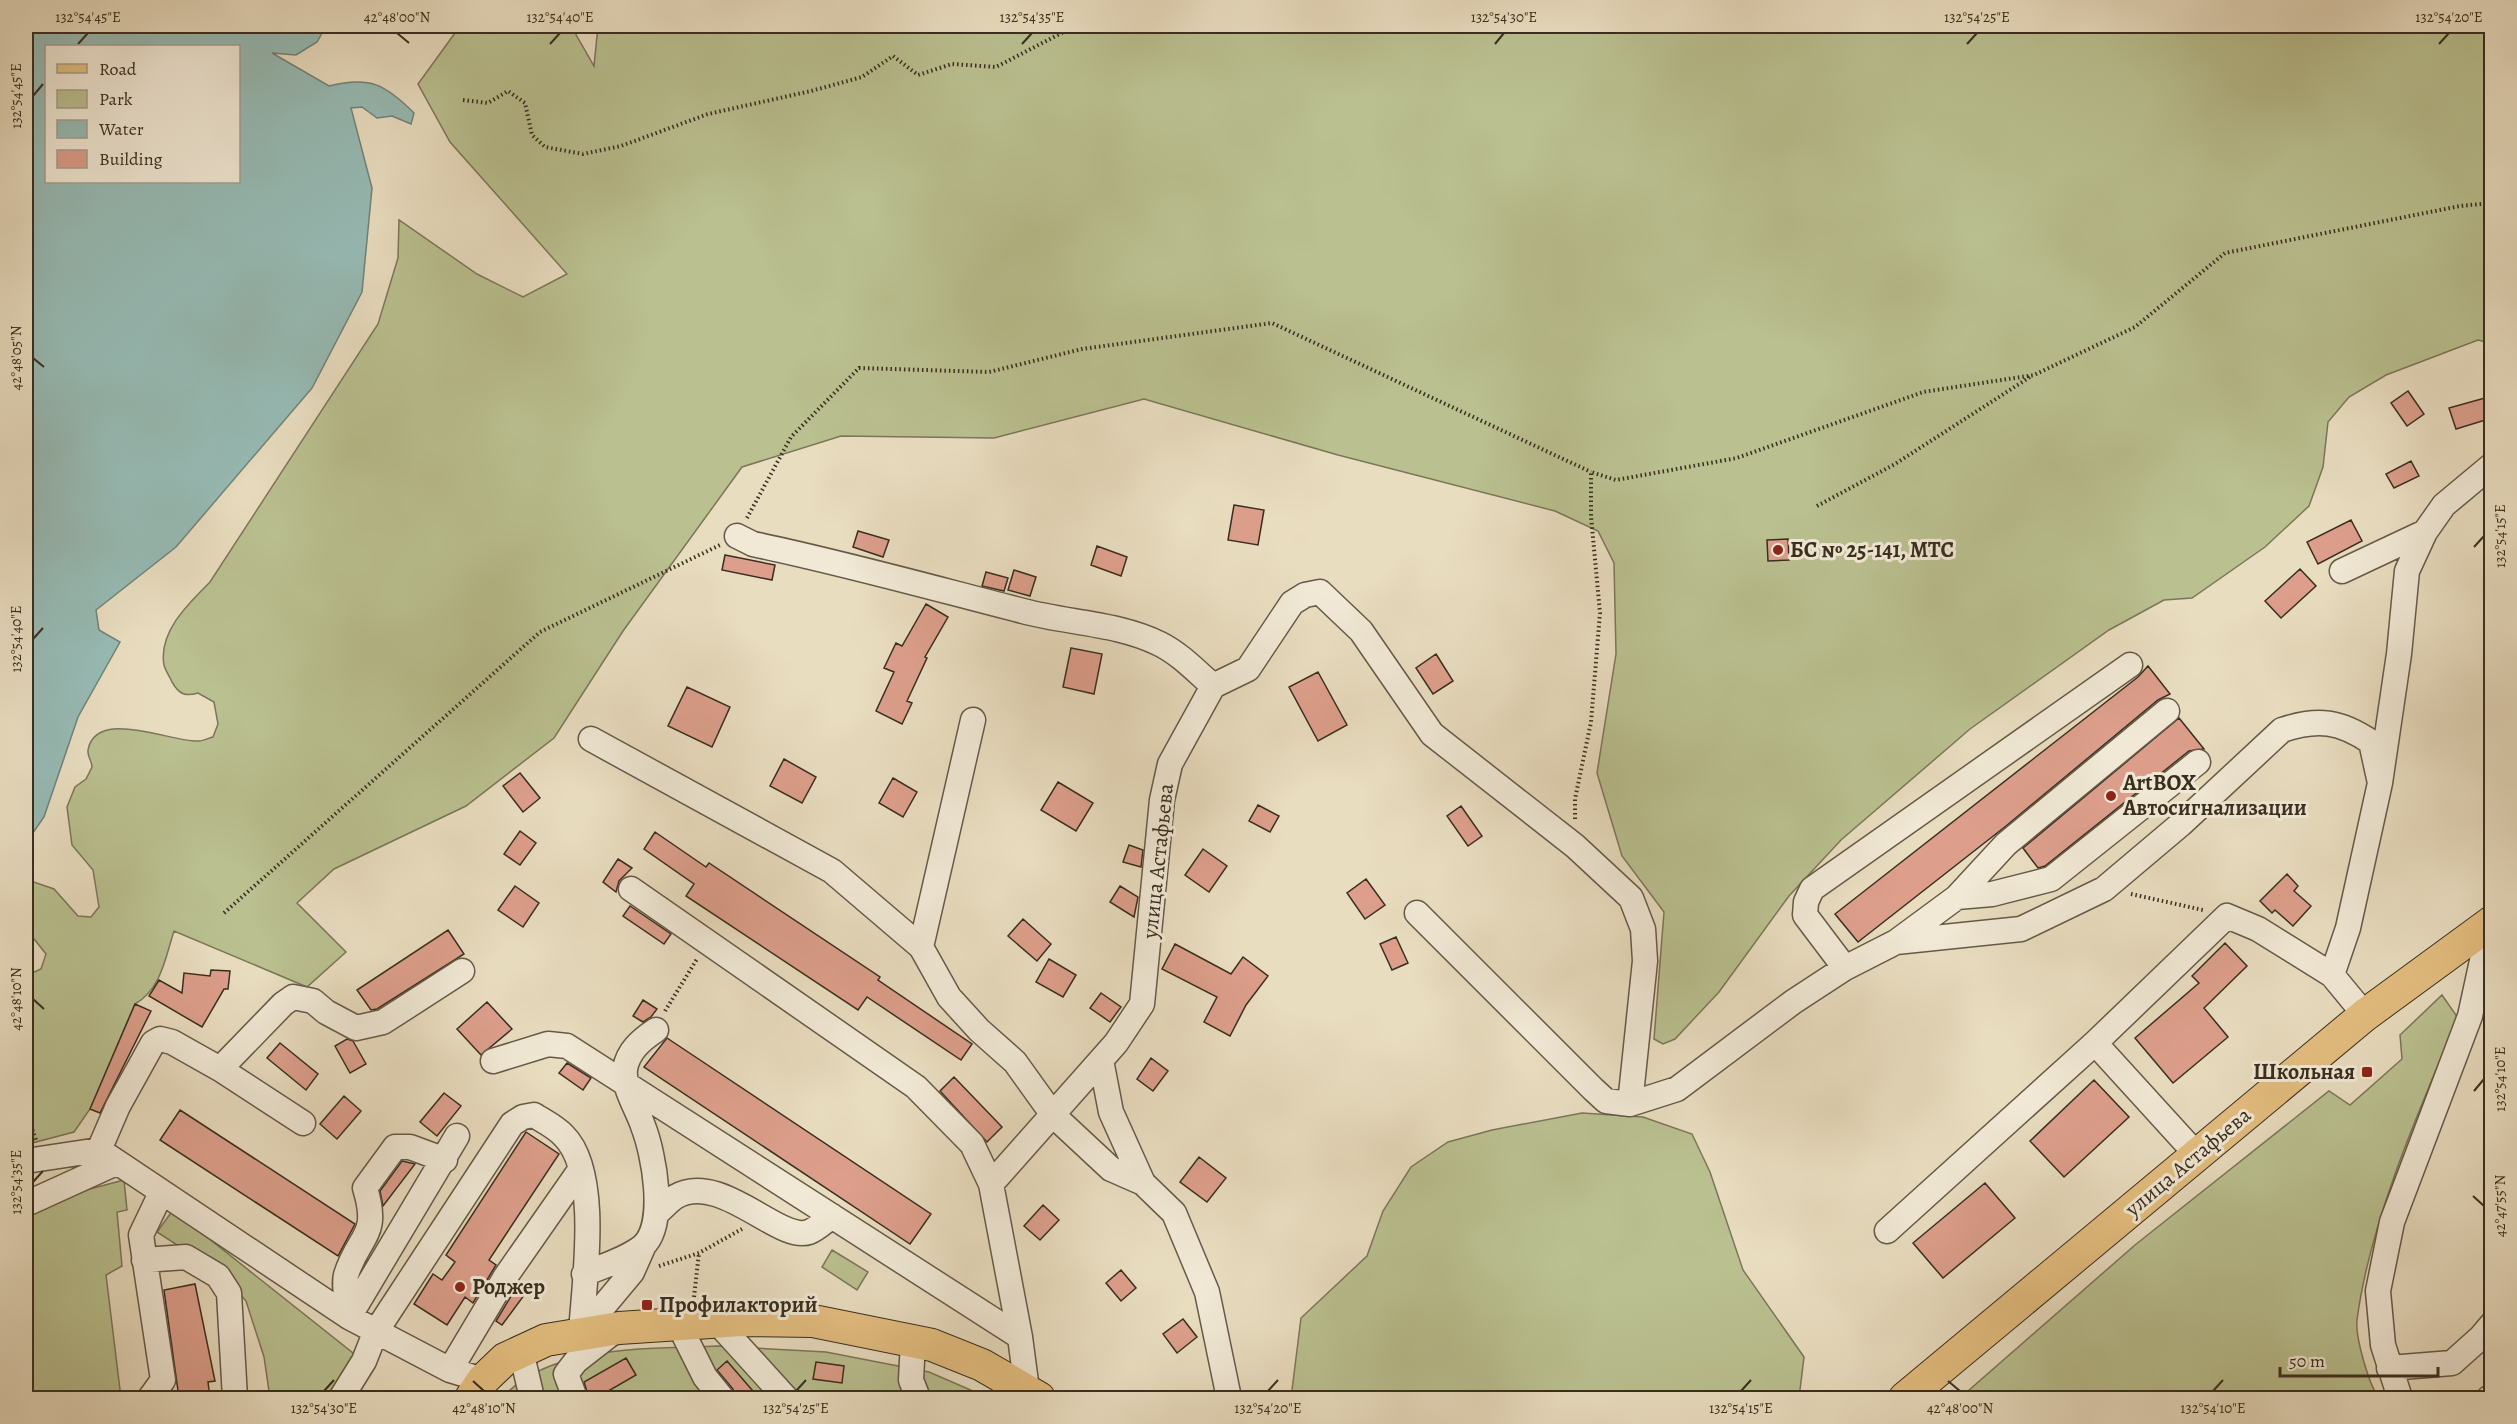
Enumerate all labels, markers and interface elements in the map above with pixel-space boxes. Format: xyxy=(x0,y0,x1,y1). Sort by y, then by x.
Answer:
text: 132°54'45"E xyxy=(55,7,121,27)
text: 42°48'00"N xyxy=(364,7,430,27)
text: 132°54'40"E xyxy=(526,7,594,27)
text: 132°54'35"E xyxy=(1000,7,1064,27)
text: 132°54'30"E xyxy=(1471,7,1537,27)
text: 132°54'25"E xyxy=(1944,7,2010,27)
text: 132°54'20"E xyxy=(2415,7,2483,27)
legend xyxy=(45,45,240,183)
text: Road xyxy=(99,57,137,81)
text: 132°54'45"E xyxy=(6,63,26,129)
text: Park xyxy=(99,87,133,111)
text: Water xyxy=(98,117,144,141)
text: Building xyxy=(99,147,163,171)
text: 42°48'05"N xyxy=(6,325,26,390)
text: 132°54'15"E xyxy=(2490,504,2510,568)
place label: БС № 25-141, МТС xyxy=(1790,535,1954,565)
marker: БС № 25-141, МТС xyxy=(1771,543,1785,557)
text: 132°54'40"E xyxy=(6,605,26,673)
place label: ArtBOX Автосигнализации xyxy=(2122,768,2307,823)
street label: улица Астафьева xyxy=(1135,781,1181,941)
marker: ArtBOX Автосигнализации xyxy=(2104,789,2118,803)
text: 42°48'10"N xyxy=(6,967,26,1031)
text: 132°54'10"E xyxy=(2490,1046,2510,1112)
place label: Школьная xyxy=(2253,1057,2355,1087)
marker: Школьная xyxy=(2360,1065,2374,1079)
street label: улица Астафьева xyxy=(2118,1100,2258,1224)
text: 132°54'35"E xyxy=(6,1150,26,1214)
text: 42°47'55"N xyxy=(2490,1175,2510,1237)
place label: Роджер xyxy=(472,1272,545,1302)
marker: Роджер xyxy=(453,1280,467,1294)
place label: Профилакторий xyxy=(659,1290,818,1320)
marker: Профилакторий xyxy=(640,1298,654,1312)
scale bar xyxy=(2280,1340,2438,1378)
text: 50 m xyxy=(2289,1349,2325,1373)
text: 132°54'30"E xyxy=(291,1398,357,1418)
text: 42°48'10"N xyxy=(452,1398,516,1418)
text: 132°54'25"E xyxy=(763,1398,829,1418)
text: 132°54'20"E xyxy=(1234,1398,1302,1418)
text: 132°54'15"E xyxy=(1709,1398,1773,1418)
text: 42°48'00"N xyxy=(1927,1398,1993,1418)
text: 132°54'10"E xyxy=(2180,1398,2246,1418)

